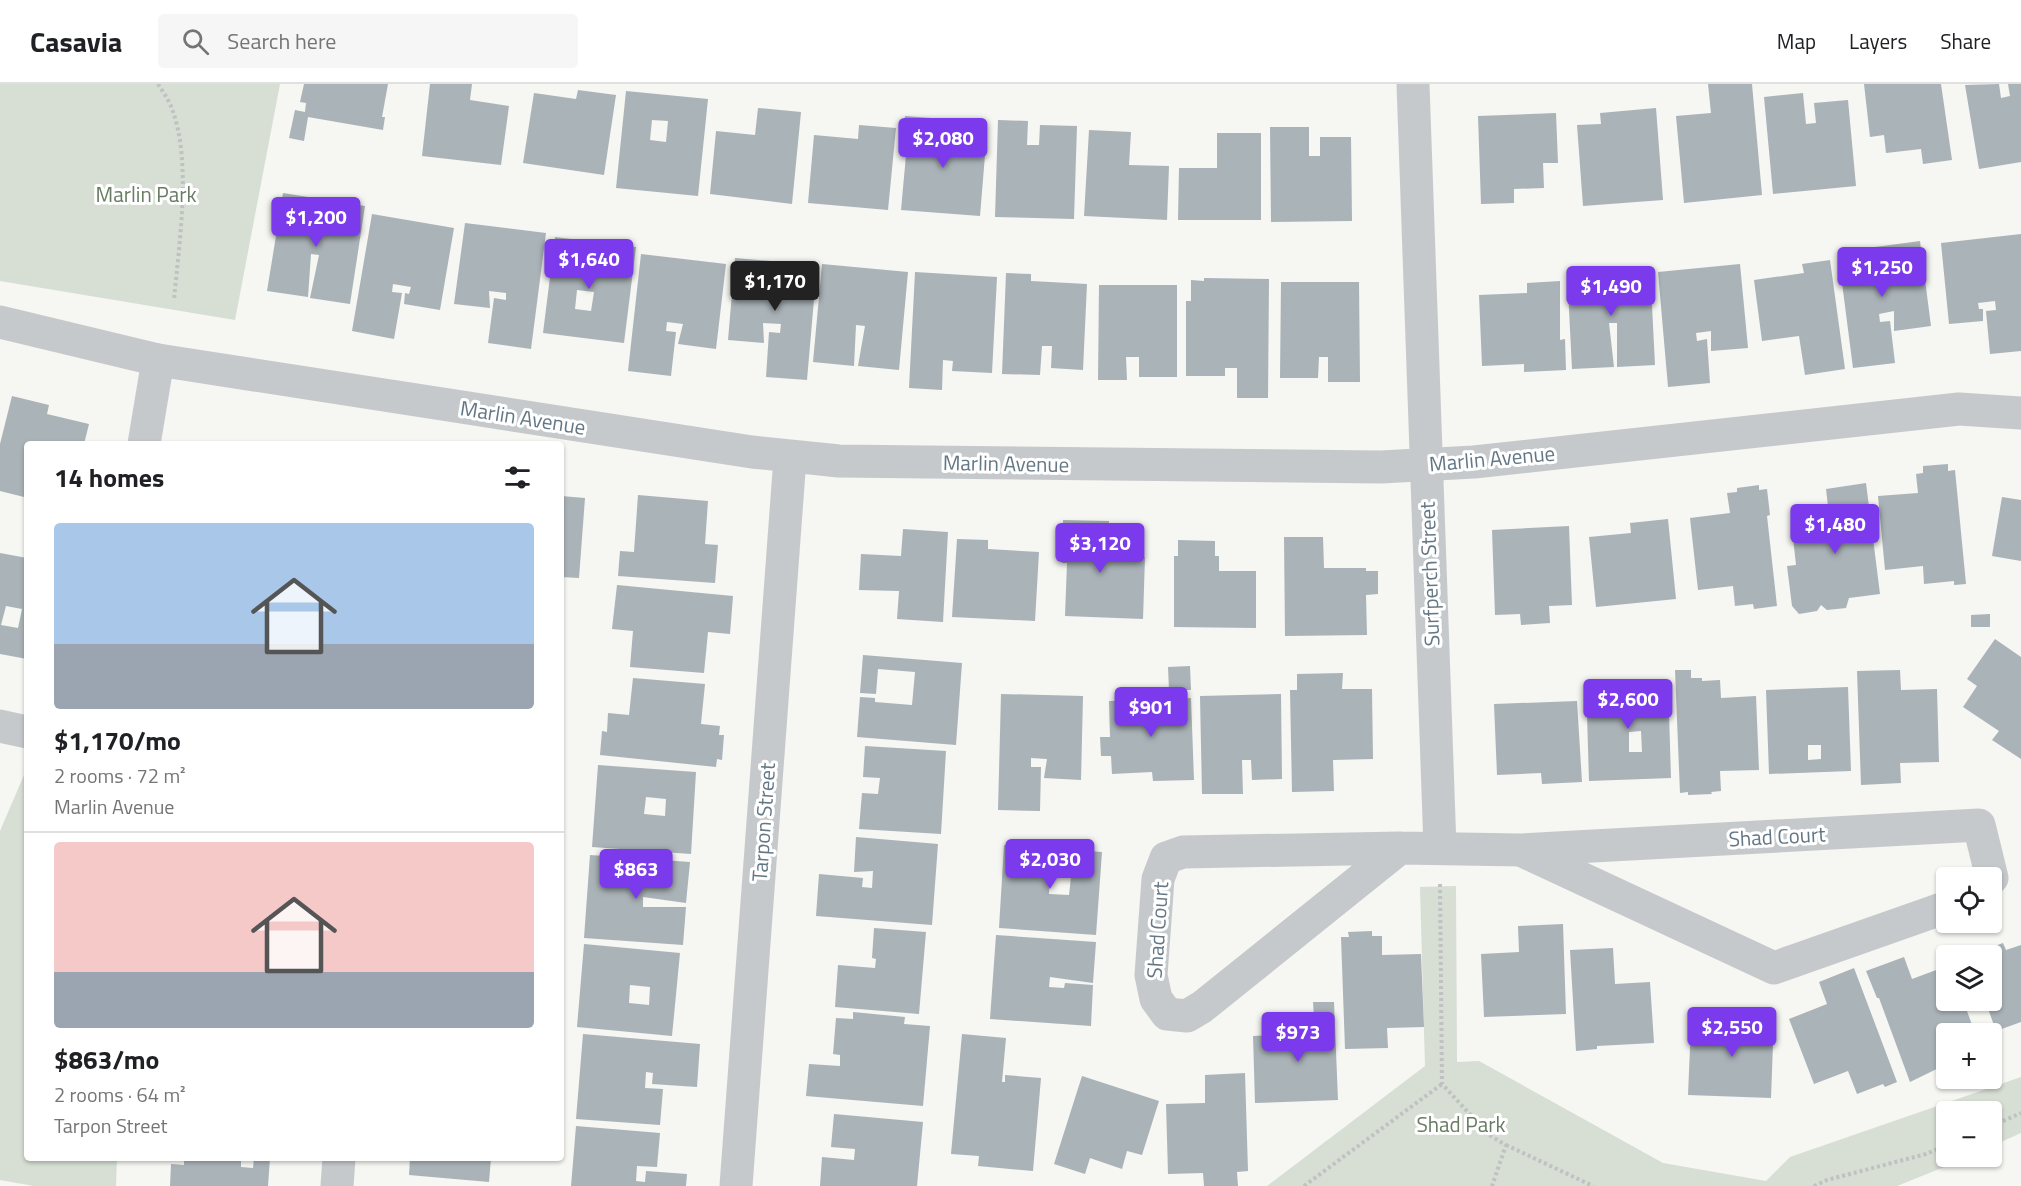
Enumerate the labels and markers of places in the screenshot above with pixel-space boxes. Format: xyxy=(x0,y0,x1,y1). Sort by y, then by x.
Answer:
pin: $2,080 xyxy=(894,118,992,169)
pin: $1,200 xyxy=(267,197,365,248)
pin: $1,640 xyxy=(540,239,638,290)
pin: $1,250 xyxy=(1833,247,1931,298)
pin: $1,170 xyxy=(726,261,824,312)
pin: $1,490 xyxy=(1562,266,1660,317)
pin: $1,480 xyxy=(1786,504,1884,555)
pin: $3,120 xyxy=(1051,523,1149,574)
pin: $2,600 xyxy=(1579,679,1677,730)
pin: $901 xyxy=(1115,687,1187,738)
pin: $2,030 xyxy=(1001,839,1099,890)
pin: $863 xyxy=(600,849,672,900)
pin: $2,550 xyxy=(1683,1007,1781,1058)
pin: $973 xyxy=(1262,1012,1334,1063)

